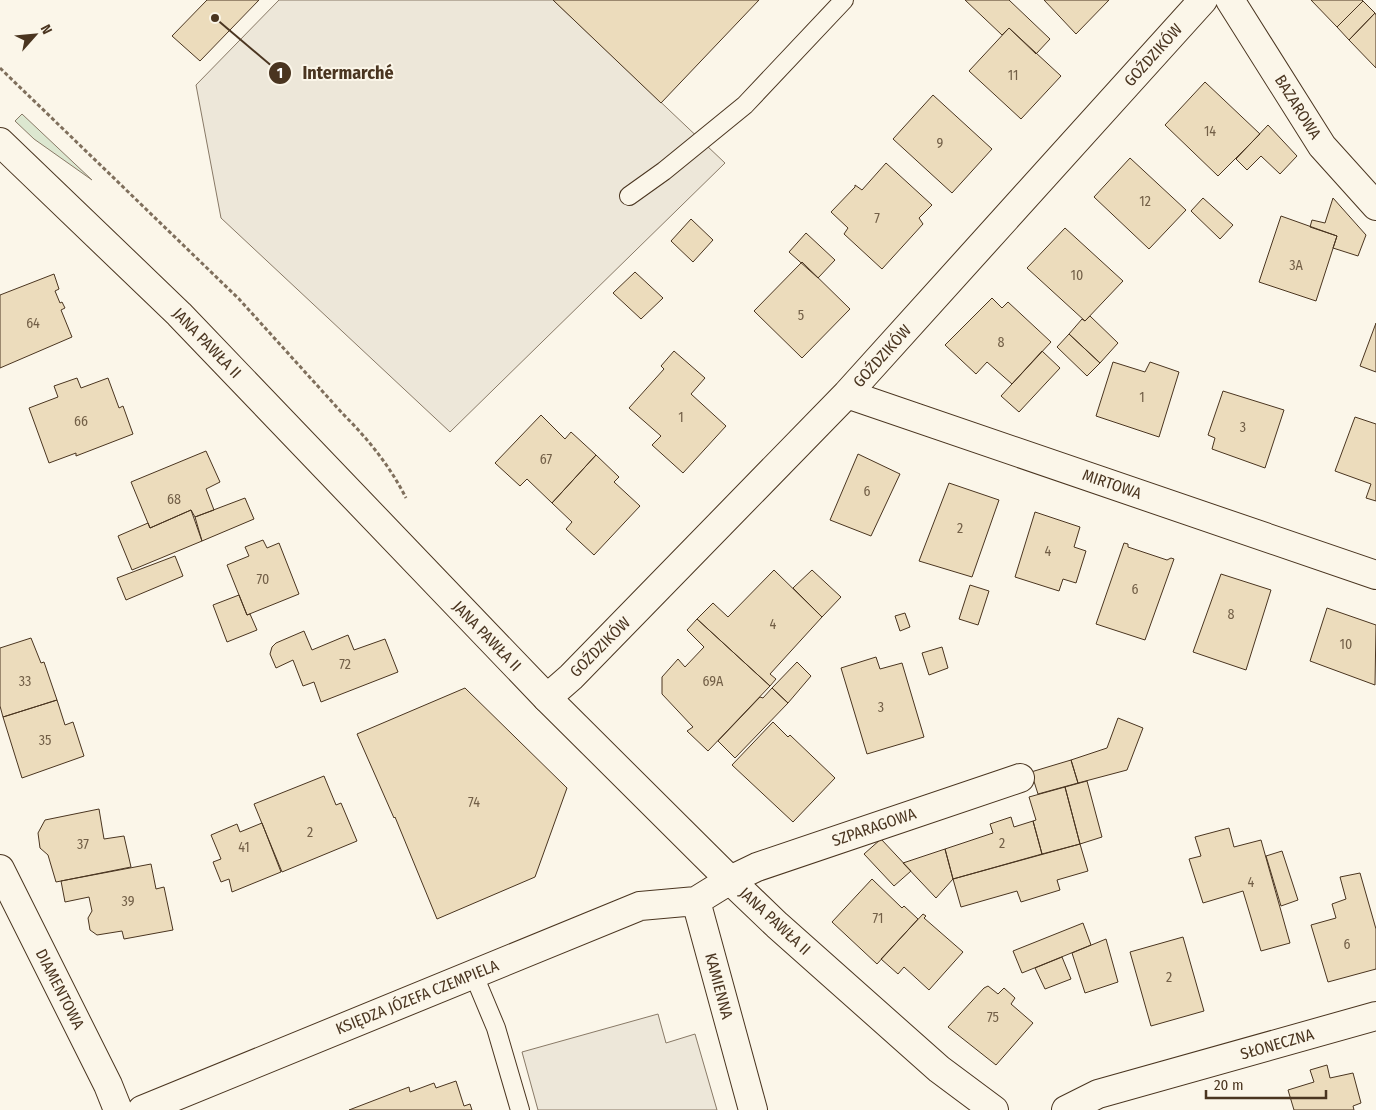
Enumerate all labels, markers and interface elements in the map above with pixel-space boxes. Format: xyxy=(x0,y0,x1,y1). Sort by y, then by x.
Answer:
north arrow xyxy=(10,10,60,60)
street label: GOŹDZIKÓW xyxy=(1120,20,1186,90)
text: N xyxy=(37,22,56,37)
callout: Intermarché xyxy=(268,57,404,90)
text: Intermarché xyxy=(302,62,394,84)
text: 1 xyxy=(277,64,283,82)
house number: 11 xyxy=(1008,67,1018,84)
street label: BAZAROWA xyxy=(1271,71,1325,143)
house number: 14 xyxy=(1204,123,1216,140)
house number: 9 xyxy=(937,135,944,152)
house number: 12 xyxy=(1139,193,1151,210)
house number: 7 xyxy=(874,210,880,227)
house number: 3A xyxy=(1289,257,1303,274)
house number: 10 xyxy=(1071,267,1083,284)
street label: JANA PAWŁA II xyxy=(169,304,245,382)
house number: 5 xyxy=(798,307,804,324)
house number: 64 xyxy=(26,315,40,332)
street label: GOŹDZIKÓW xyxy=(849,321,915,391)
house number: 8 xyxy=(998,334,1005,351)
house number: 1 xyxy=(1139,389,1145,406)
house number: 1 xyxy=(678,409,684,426)
house number: 66 xyxy=(74,413,88,430)
house number: 3 xyxy=(1240,419,1246,436)
house number: 67 xyxy=(540,451,552,468)
street label: MIRTOWA xyxy=(1080,465,1145,503)
house number: 6 xyxy=(864,483,871,500)
house number: 68 xyxy=(167,491,181,508)
house number: 2 xyxy=(957,520,963,537)
house number: 4 xyxy=(1045,543,1052,560)
house number: 70 xyxy=(257,571,269,588)
house number: 6 xyxy=(1132,581,1139,598)
street label: JANA PAWŁA II xyxy=(449,597,525,675)
house number: 8 xyxy=(1228,606,1235,623)
street label: GOŹDZIKÓW xyxy=(566,613,634,681)
house number: 4 xyxy=(770,616,777,633)
house number: 10 xyxy=(1340,636,1352,653)
house number: 72 xyxy=(339,656,351,673)
house number: 33 xyxy=(19,673,31,690)
house number: 69A xyxy=(703,673,724,690)
house number: 3 xyxy=(878,699,884,716)
house number: 35 xyxy=(39,732,51,749)
house number: 74 xyxy=(468,794,480,811)
street label: SZPARAGOWA xyxy=(829,804,919,850)
house number: 2 xyxy=(307,824,313,841)
house number: 2 xyxy=(999,835,1005,852)
house number: 37 xyxy=(77,836,89,853)
house number: 41 xyxy=(238,839,250,856)
house number: 4 xyxy=(1248,874,1255,891)
street label: JANA PAWŁA II xyxy=(735,883,815,959)
house number: 39 xyxy=(122,893,135,910)
house number: 71 xyxy=(873,910,883,927)
house number: 6 xyxy=(1344,936,1351,953)
street label: DIAMENTOWA xyxy=(32,946,89,1033)
street label: KAMIENNA xyxy=(701,951,737,1022)
street label: KSIĘDZA JÓZEFA CZEMPIELA xyxy=(333,955,502,1038)
house number: 2 xyxy=(1166,969,1172,986)
house number: 75 xyxy=(987,1009,999,1026)
street label: SŁONECZNA xyxy=(1238,1024,1316,1064)
scale bar xyxy=(1206,1068,1326,1100)
text: 20 m xyxy=(1214,1076,1244,1094)

